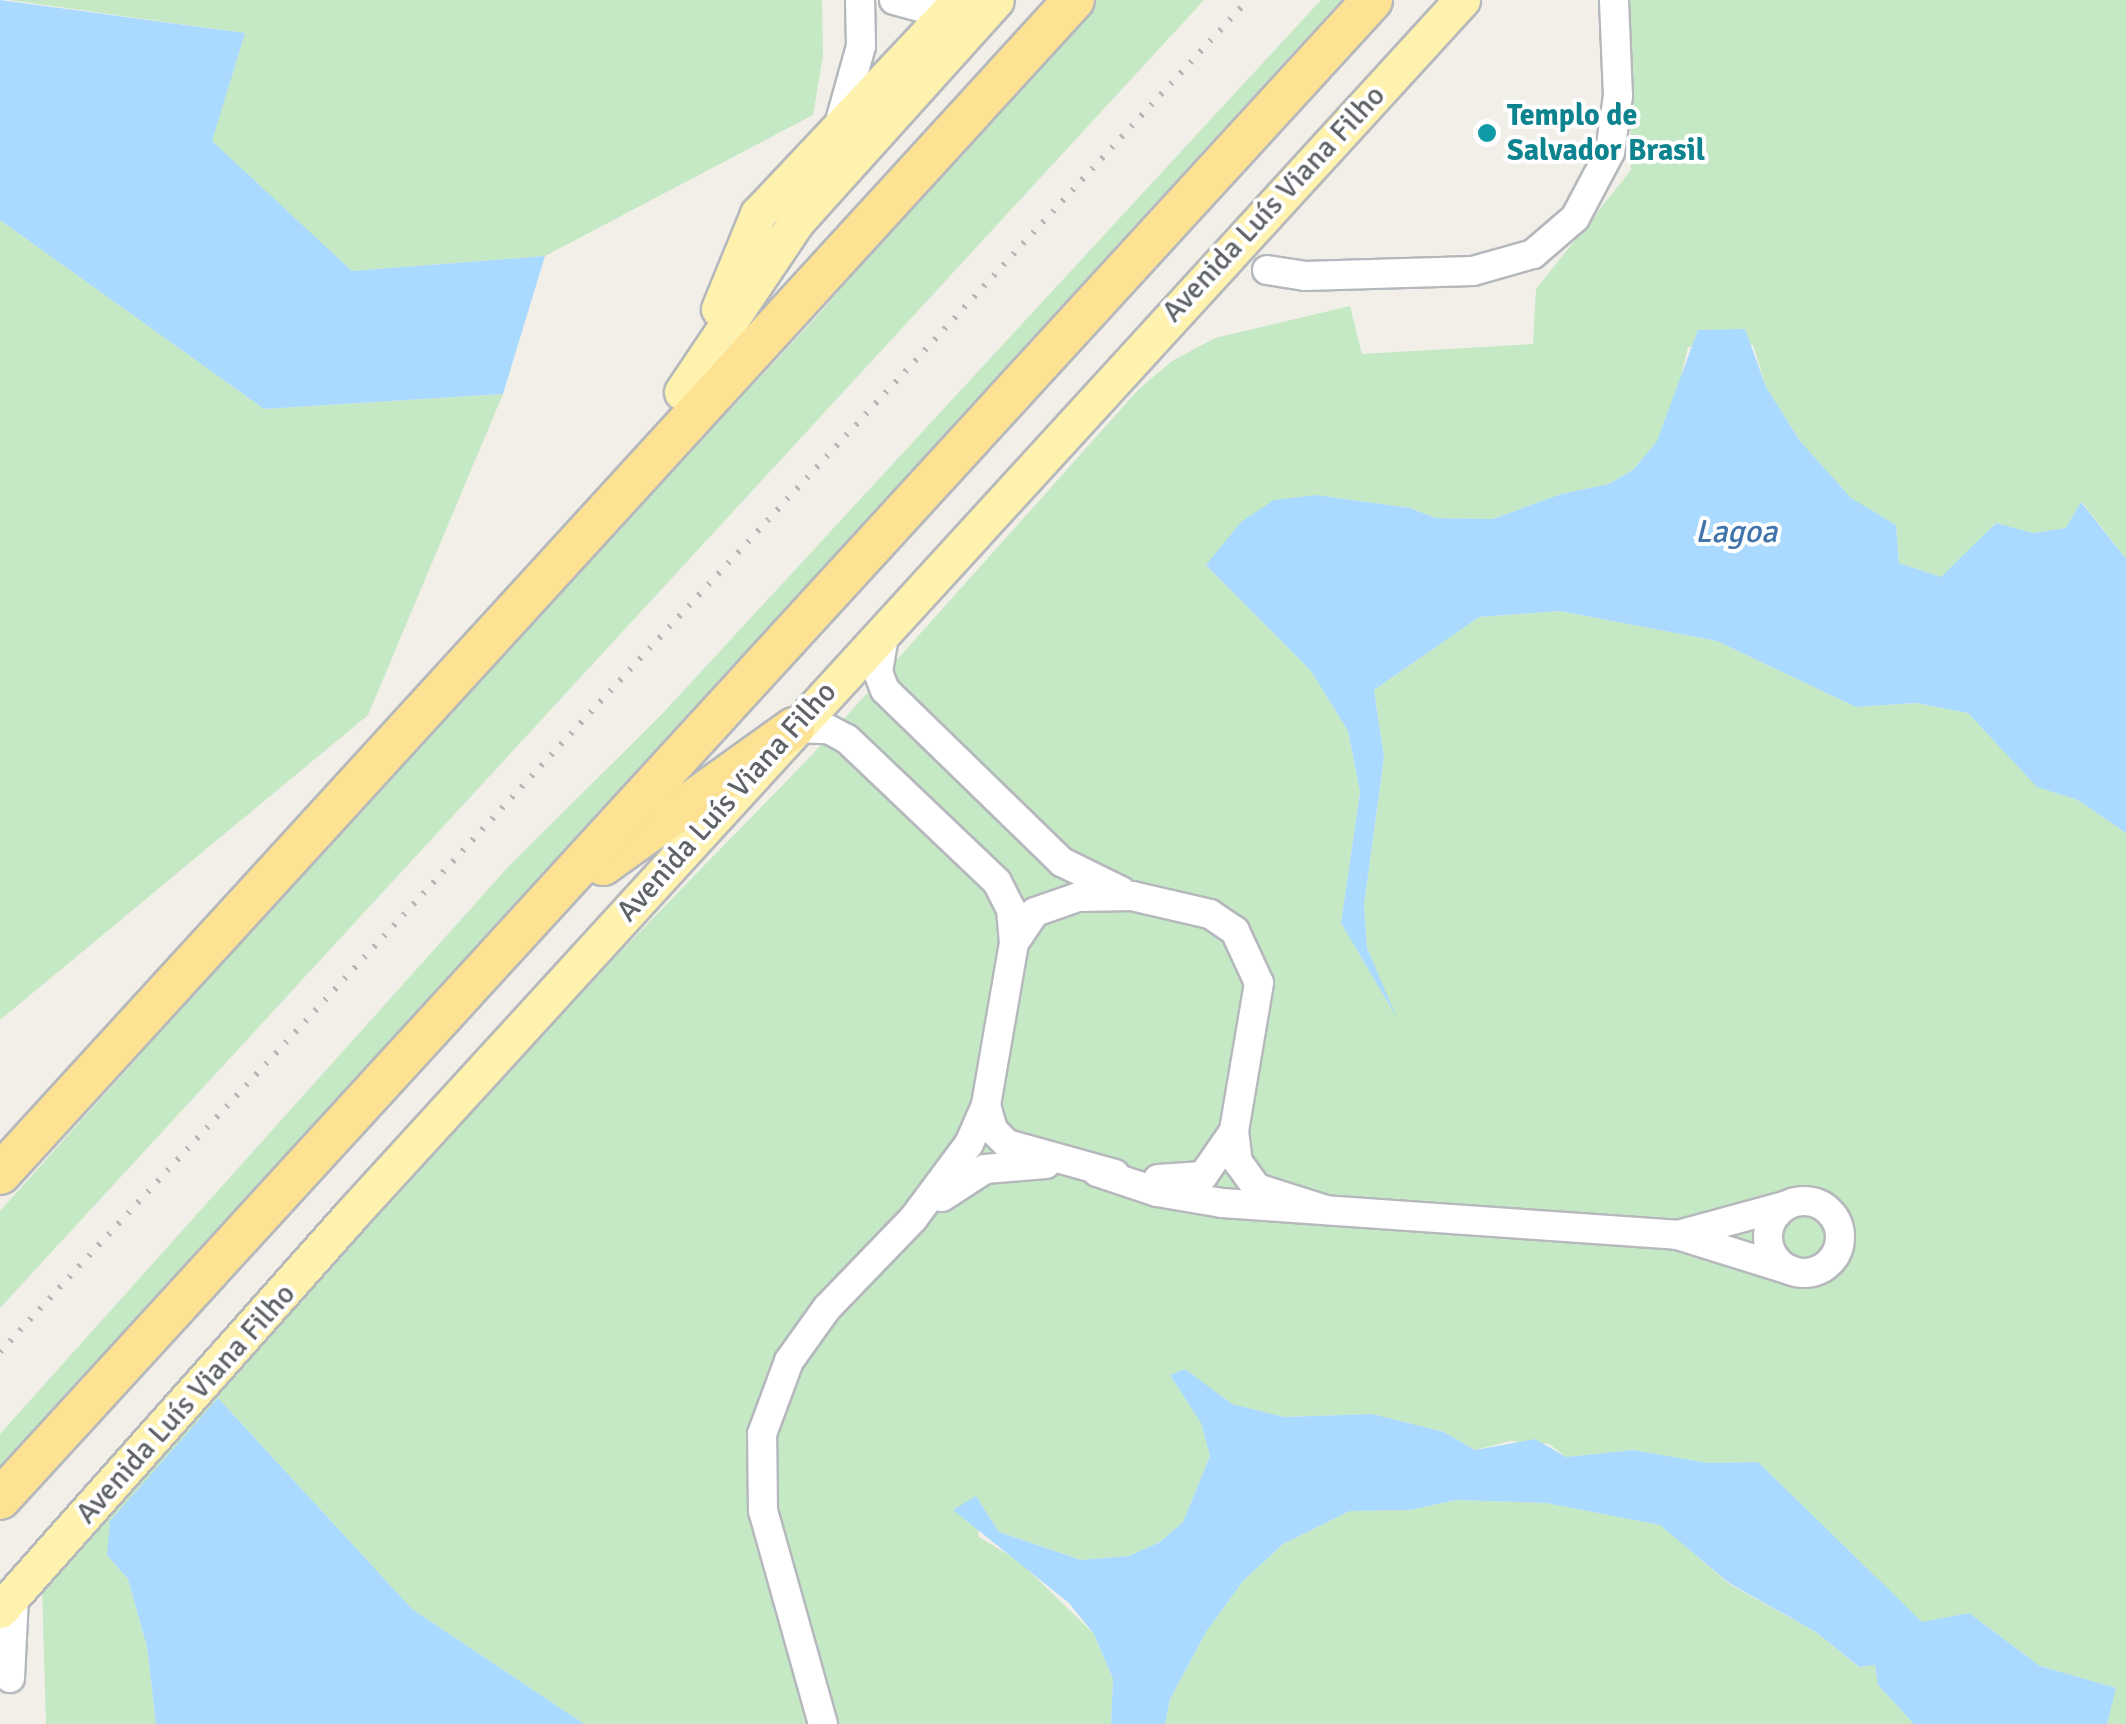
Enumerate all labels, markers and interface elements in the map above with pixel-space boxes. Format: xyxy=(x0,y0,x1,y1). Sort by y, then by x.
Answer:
street label: Avenida Luís Viana Filho xyxy=(1155,78,1393,330)
place label: Templo de Salvador Brasil xyxy=(1507,98,1705,168)
marker: Templo de Salvador Brasil xyxy=(1476,122,1498,144)
water label: Lagoa xyxy=(1695,513,1777,551)
street label: Avenida Luís Viana Filho xyxy=(610,675,844,929)
street label: Avenida Luís Viana Filho xyxy=(69,1277,303,1531)

